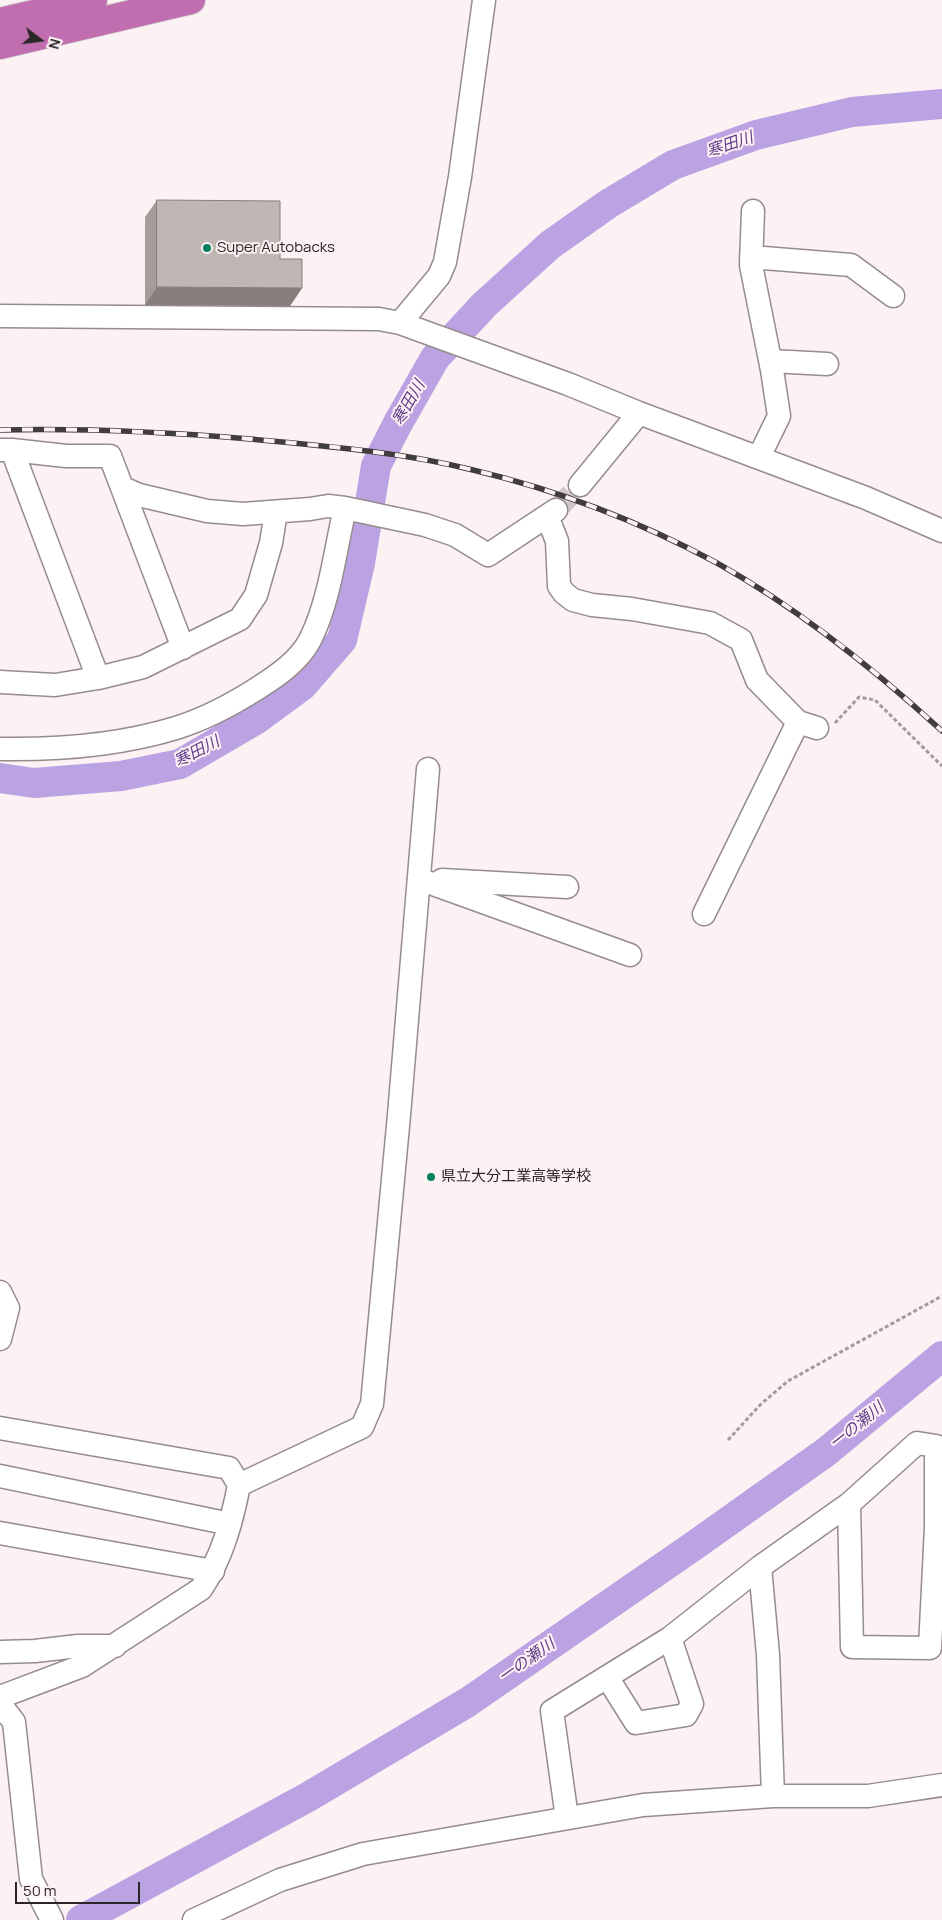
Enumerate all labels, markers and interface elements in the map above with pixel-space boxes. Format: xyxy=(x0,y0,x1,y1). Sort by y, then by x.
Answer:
north arrow xyxy=(15,15,65,65)
text: N xyxy=(44,37,65,51)
water label: 寒田川 xyxy=(704,128,756,162)
place label: Super Autobacks xyxy=(217,239,335,257)
marker: Super Autobacks xyxy=(201,242,213,254)
water label: 寒田川 xyxy=(389,377,429,429)
water label: 寒田川 xyxy=(171,733,223,771)
place label: 県立大分工業高等学校 xyxy=(441,1168,591,1186)
marker: 県立大分工業高等学校 xyxy=(425,1171,437,1183)
water label: 一の瀬川 xyxy=(826,1398,888,1454)
water label: 一の瀬川 xyxy=(495,1635,559,1687)
scale bar xyxy=(18,1872,142,1904)
text: 50 m xyxy=(23,1880,57,1901)

